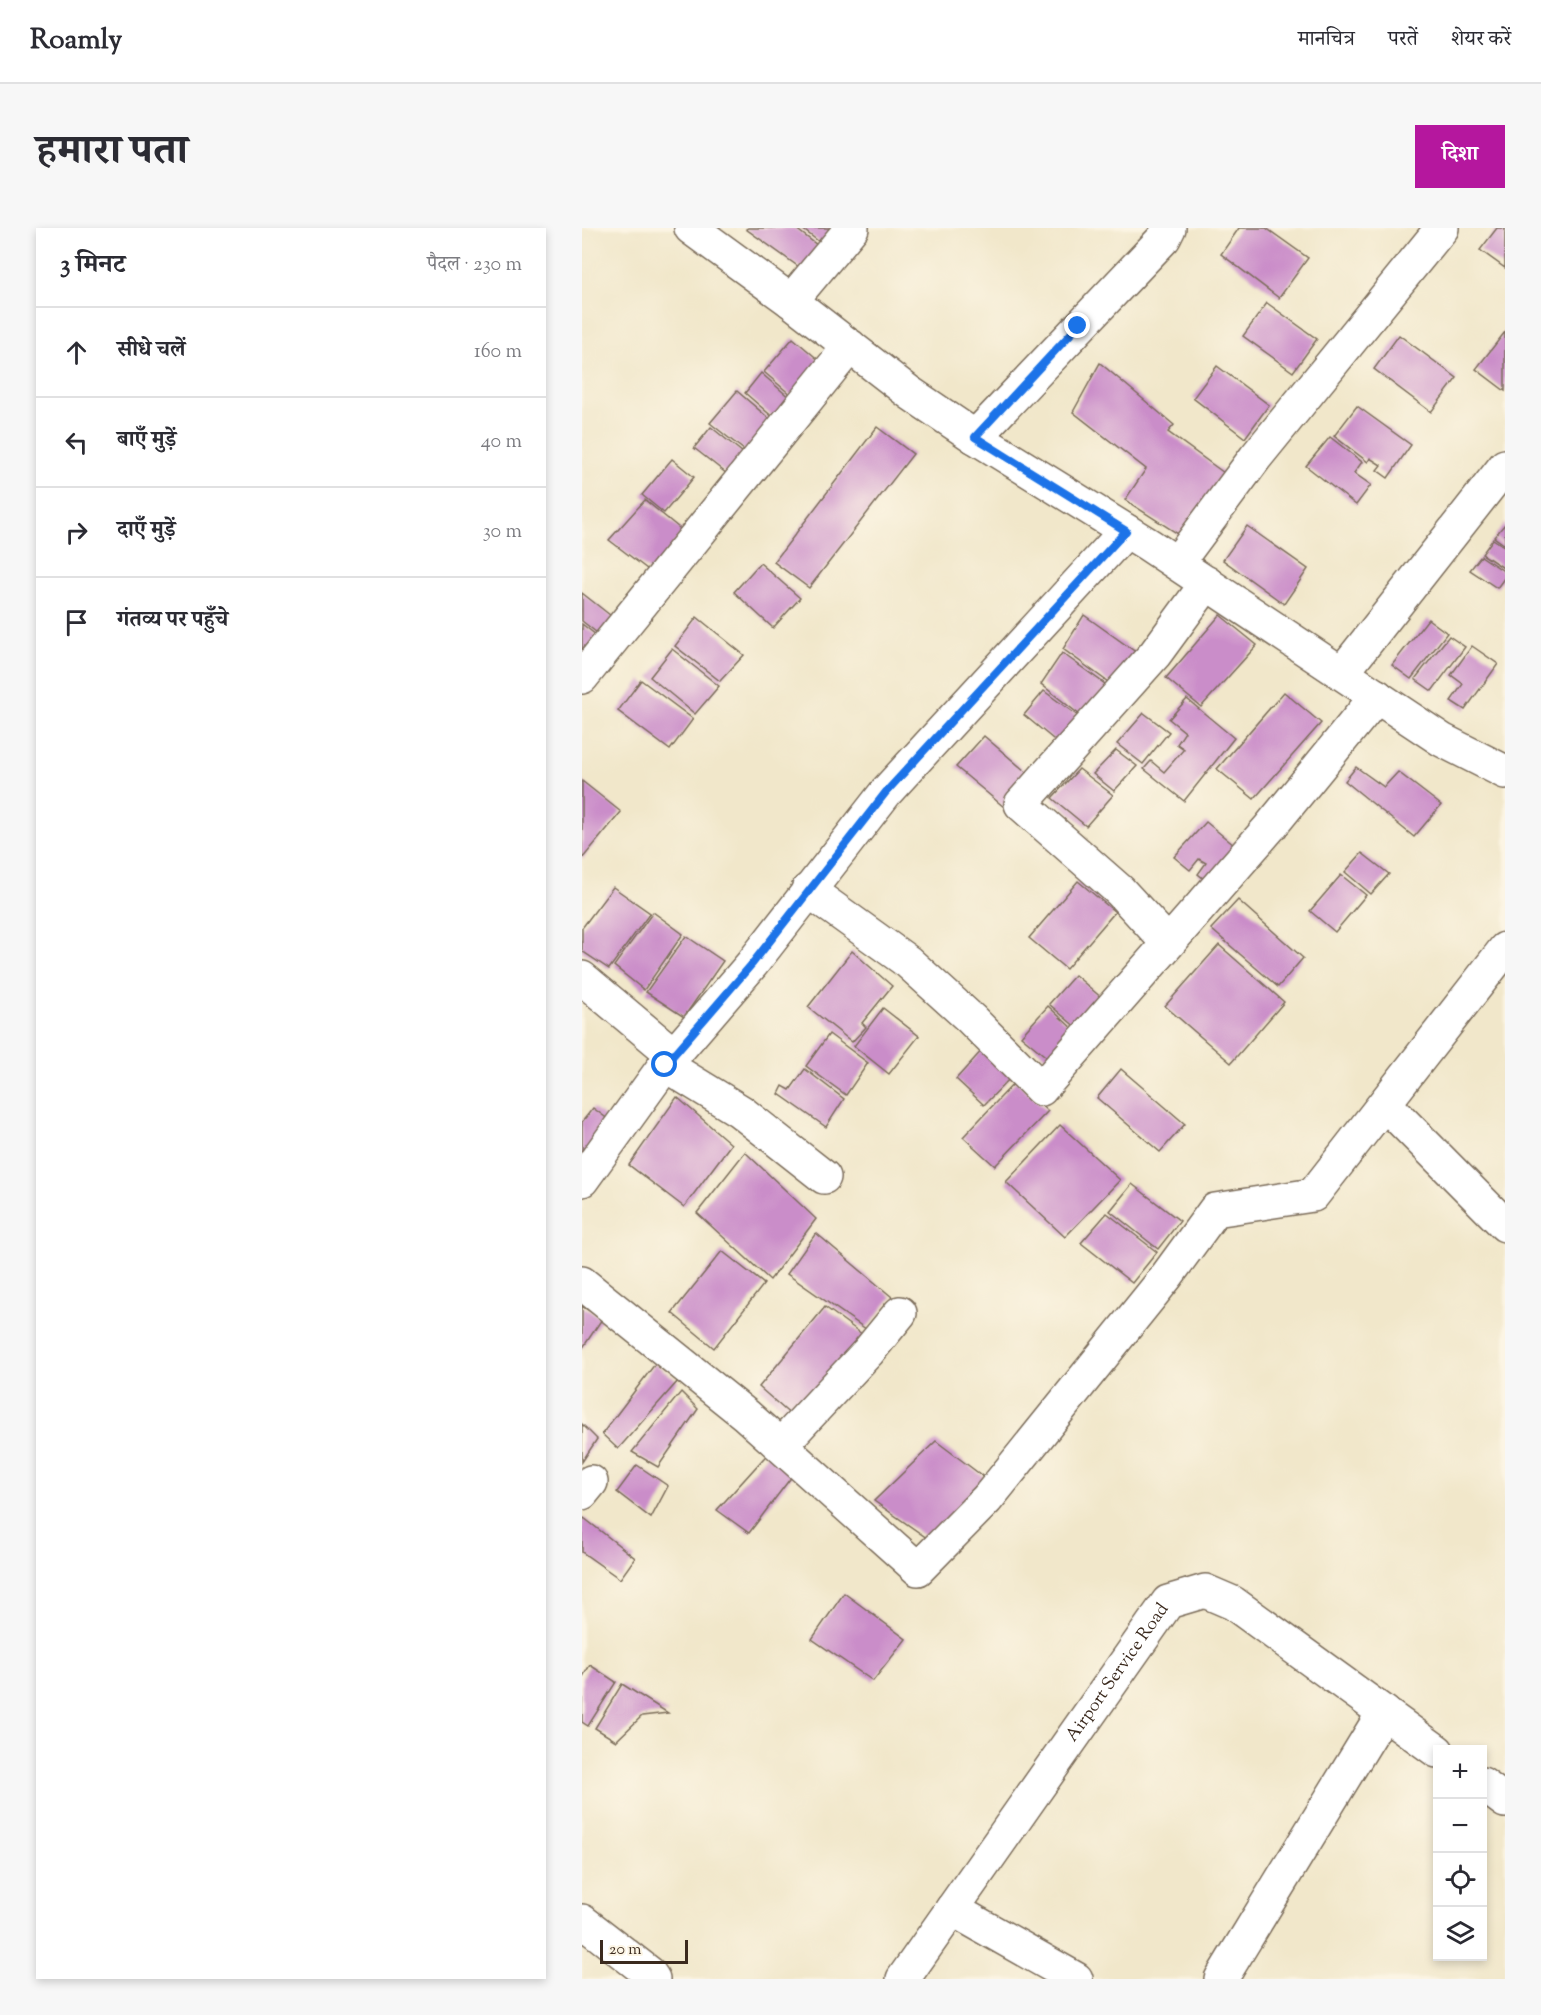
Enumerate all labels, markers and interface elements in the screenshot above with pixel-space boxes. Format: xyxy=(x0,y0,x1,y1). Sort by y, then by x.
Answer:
text: Roamly xyxy=(30,21,122,61)
text: मानचित्र xyxy=(1298,25,1355,55)
text: परतें xyxy=(1388,25,1418,55)
text: शेयर करें xyxy=(1451,25,1511,55)
text: हमारा पता xyxy=(36,123,188,183)
button: दिशा xyxy=(1415,125,1505,188)
text: 3 मिनट xyxy=(60,247,125,284)
text: पैदल · 230 m xyxy=(427,251,522,280)
route end xyxy=(1064,312,1090,338)
text: सीधे चलें xyxy=(117,335,186,367)
icon: ahead xyxy=(60,336,93,369)
text: 160 m xyxy=(474,338,522,367)
text: बाएँ मुड़ें xyxy=(117,425,176,457)
icon: left xyxy=(60,426,93,459)
text: 40 m xyxy=(481,428,522,457)
text: दाएँ मुड़ें xyxy=(117,515,176,547)
icon: right xyxy=(60,516,93,549)
text: 30 m xyxy=(483,518,522,547)
text: गंतव्य पर पहुँचे xyxy=(117,605,228,637)
icon: arrive xyxy=(60,606,93,639)
route start xyxy=(651,1051,677,1077)
street label: Airport Service Road xyxy=(1060,1598,1176,1748)
map controls xyxy=(1433,1745,1487,1961)
button: + xyxy=(1433,1745,1487,1799)
button: − xyxy=(1433,1799,1487,1853)
button: locate xyxy=(1433,1853,1487,1907)
button: layers xyxy=(1433,1907,1487,1961)
scale bar xyxy=(600,1937,688,1964)
text: 20 m xyxy=(609,1939,642,1962)

